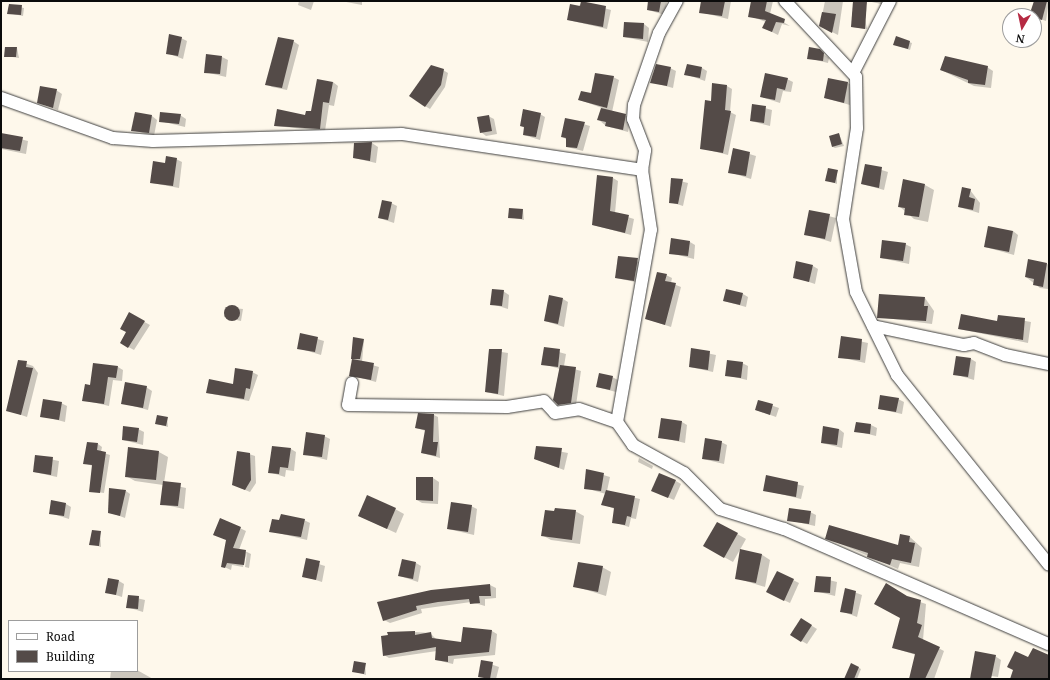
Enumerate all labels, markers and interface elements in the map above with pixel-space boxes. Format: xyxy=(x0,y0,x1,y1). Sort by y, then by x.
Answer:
north arrow xyxy=(1002,8,1042,48)
text: N xyxy=(1015,31,1026,47)
legend xyxy=(8,620,138,672)
text: Road xyxy=(46,628,75,645)
text: Building xyxy=(46,648,94,665)

